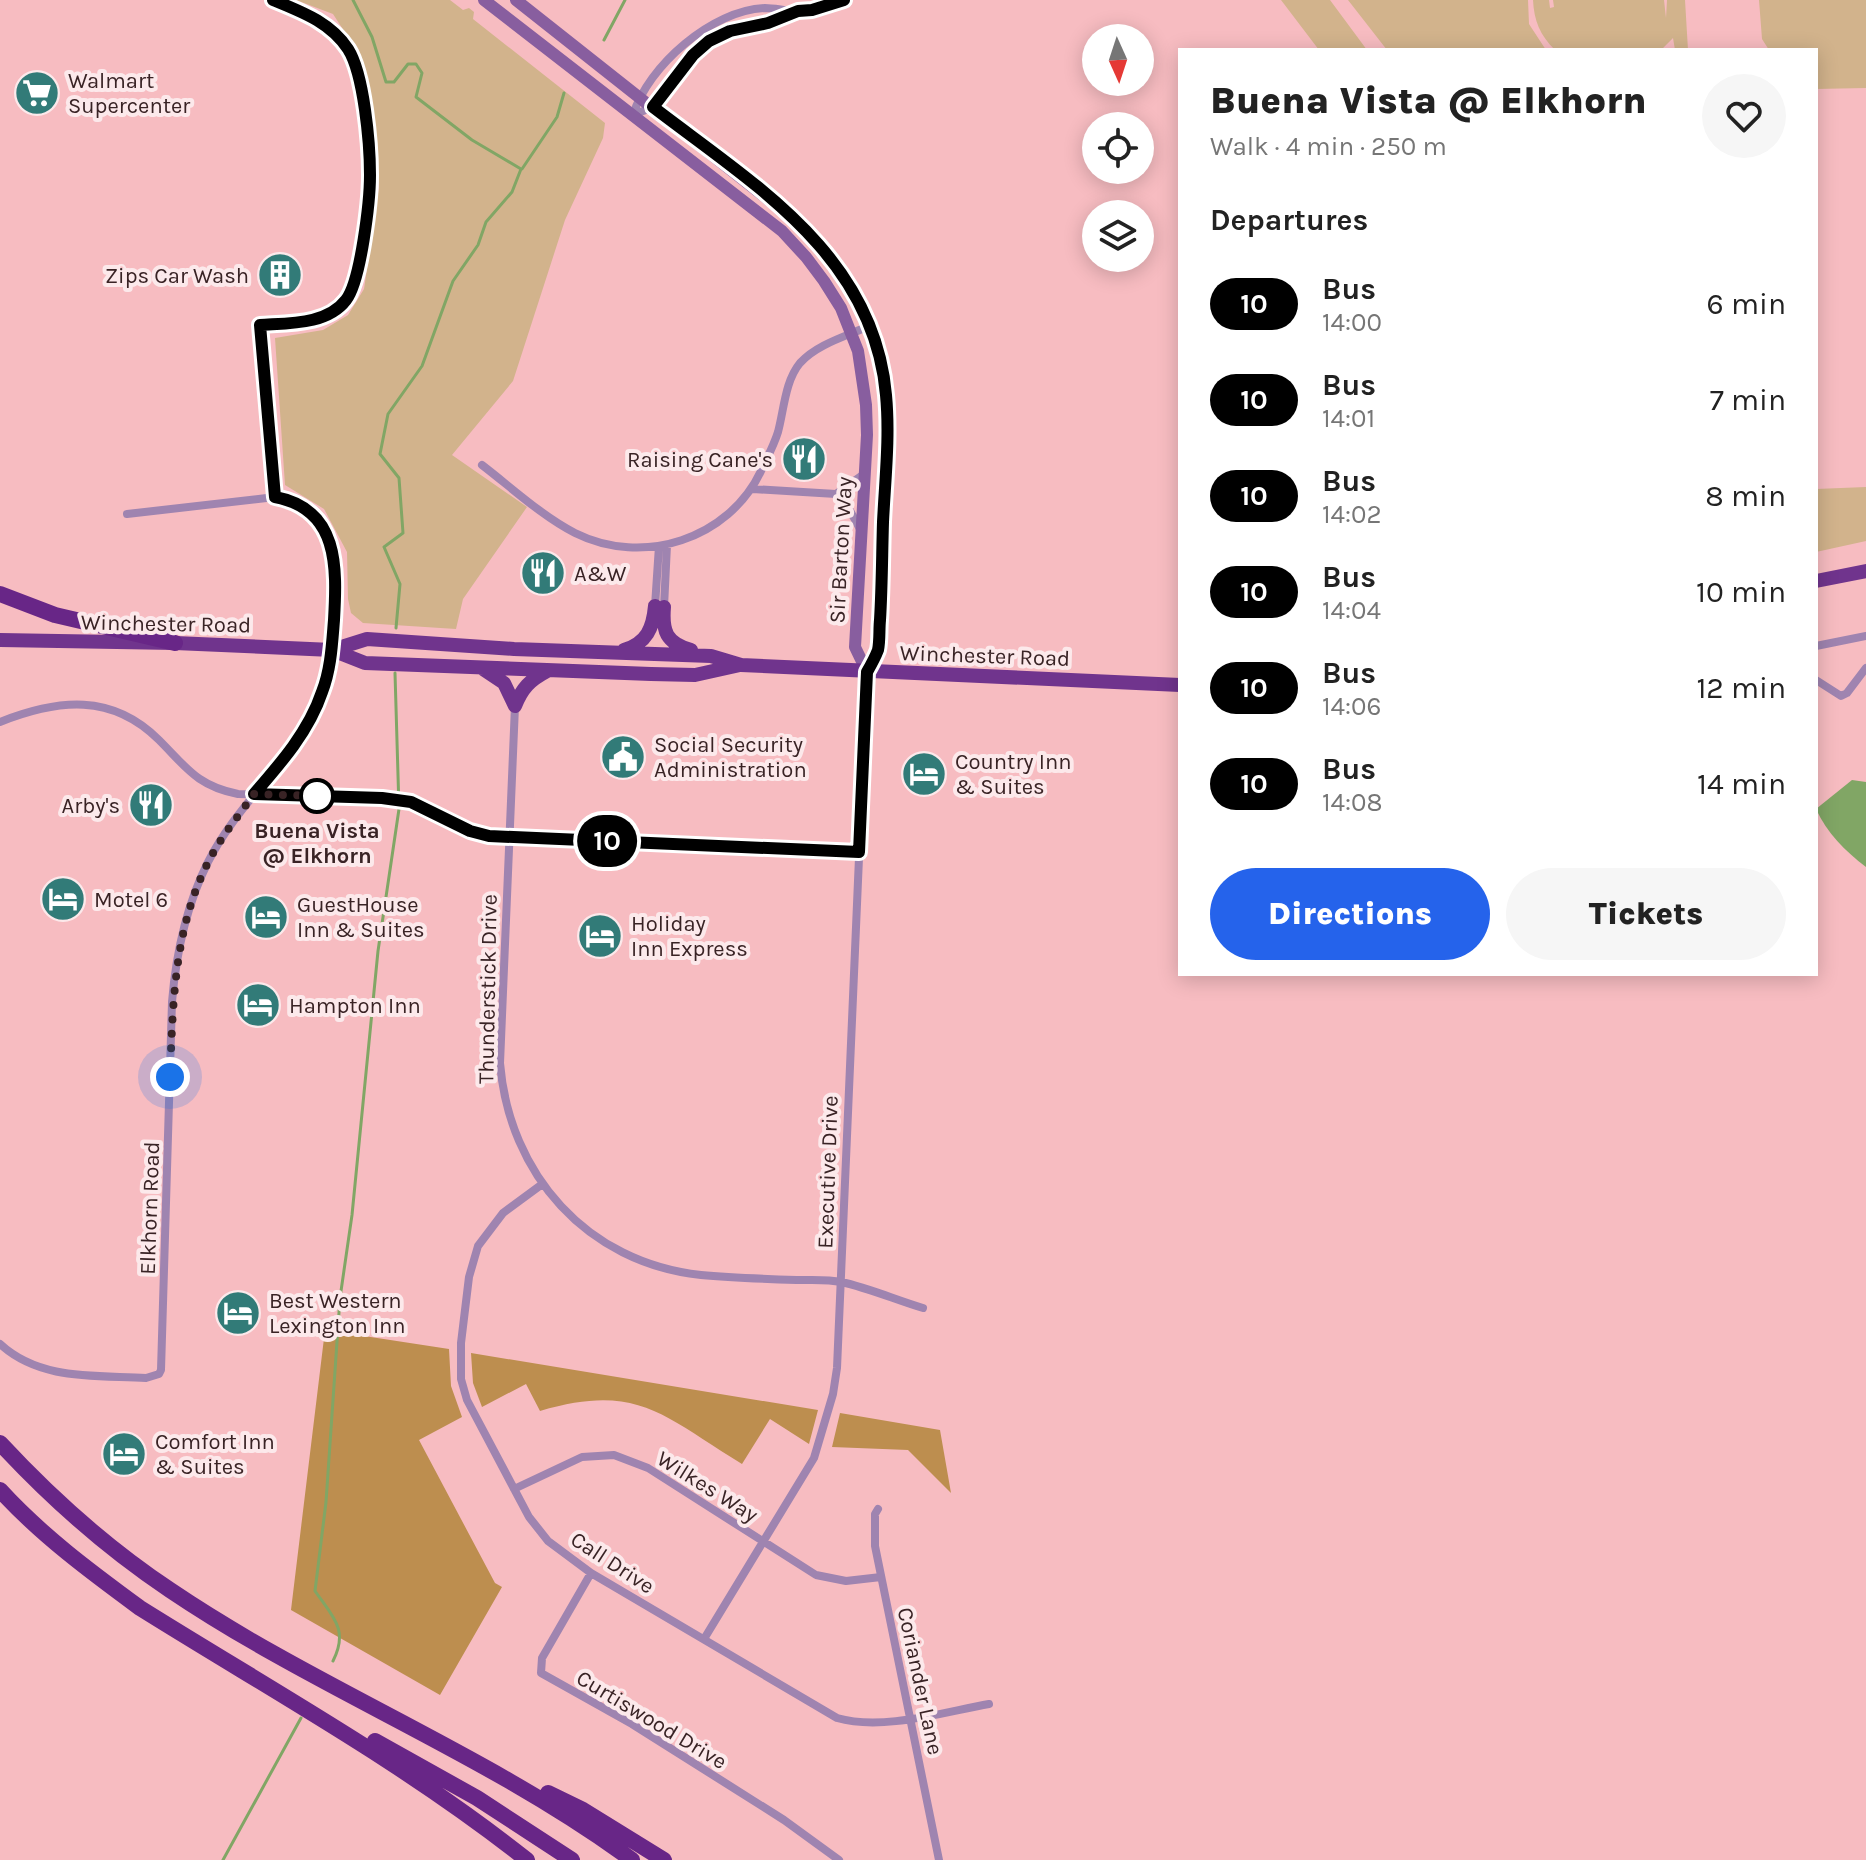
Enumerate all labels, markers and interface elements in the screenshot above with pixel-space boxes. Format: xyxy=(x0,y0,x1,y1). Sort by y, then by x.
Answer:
north arrow xyxy=(1082,24,1154,96)
map controls xyxy=(1082,24,1154,272)
place label: Walmart Supercenter xyxy=(68,68,190,119)
supermarket icon: Walmart Supercenter xyxy=(13,69,61,117)
button: heart xyxy=(1702,74,1786,158)
text: Buena Vista @ Elkhorn xyxy=(1210,78,1647,123)
button: locate xyxy=(1082,112,1154,184)
text: Walk · 4 min · 250 m xyxy=(1210,131,1447,162)
button: layers xyxy=(1082,200,1154,272)
text: Departures xyxy=(1210,202,1368,238)
building icon: Zips Car Wash xyxy=(256,251,304,299)
place label: Zips Car Wash xyxy=(105,263,249,289)
text: Bus xyxy=(1322,271,1376,307)
text: 6 min xyxy=(1707,286,1786,322)
text: 10 xyxy=(1240,287,1268,320)
text: 14:00 xyxy=(1322,307,1382,338)
text: Bus xyxy=(1322,367,1376,403)
text: 7 min xyxy=(1710,382,1786,418)
text: 10 xyxy=(1240,383,1268,416)
text: 14:01 xyxy=(1322,403,1375,434)
restaurant icon: Raising Cane's xyxy=(780,435,828,483)
place label: Raising Cane's xyxy=(627,447,773,473)
text: Bus xyxy=(1322,463,1376,499)
street label: Sir Barton Way xyxy=(824,476,858,624)
text: 8 min xyxy=(1705,478,1786,514)
text: 10 xyxy=(1240,479,1268,512)
text: 14:02 xyxy=(1322,499,1382,530)
restaurant icon: A&W xyxy=(519,549,567,597)
text: Bus xyxy=(1322,559,1376,595)
place label: A&W xyxy=(574,561,627,587)
text: 10 min xyxy=(1696,574,1786,610)
text: 10 xyxy=(1240,575,1268,608)
text: 14:04 xyxy=(1322,595,1381,626)
street label: Winchester Road xyxy=(81,610,251,638)
street label: Winchester Road xyxy=(899,640,1071,672)
text: Bus xyxy=(1322,655,1376,691)
text: 12 min xyxy=(1696,670,1786,706)
text: 10 xyxy=(1240,671,1268,704)
text: 14:06 xyxy=(1322,691,1381,722)
place label: Social Security Administration xyxy=(654,732,807,783)
public building icon: Social Security Administration xyxy=(599,733,647,781)
place label: Country Inn & Suites xyxy=(955,749,1072,800)
hotel icon: Country Inn & Suites xyxy=(900,750,948,798)
text: Bus xyxy=(1322,751,1376,787)
text: 14 min xyxy=(1697,766,1786,802)
text: 10 xyxy=(1240,767,1268,800)
marker: Buena Vista @ Elkhorn xyxy=(300,779,334,813)
restaurant icon: Arby's xyxy=(127,781,175,829)
text: 14:08 xyxy=(1322,787,1383,818)
place label: Arby's xyxy=(62,793,120,819)
line badge: 10 xyxy=(571,815,643,867)
place label: Buena Vista @ Elkhorn xyxy=(254,818,380,869)
text: 10 xyxy=(593,824,621,857)
button: Directions xyxy=(1210,868,1490,960)
button: Tickets xyxy=(1506,868,1786,960)
hotel icon: Motel 6 xyxy=(39,875,87,923)
place label: Motel 6 xyxy=(94,887,168,913)
place label: GuestHouse Inn & Suites xyxy=(297,892,425,943)
hotel icon: GuestHouse Inn & Suites xyxy=(242,893,290,941)
street label: Thunderstick Drive xyxy=(473,894,503,1084)
place label: Holiday Inn Express xyxy=(631,911,748,962)
hotel icon: Holiday Inn Express xyxy=(576,912,624,960)
hotel icon: Hampton Inn xyxy=(234,981,282,1029)
place label: Hampton Inn xyxy=(289,993,421,1019)
your location xyxy=(150,1057,190,1097)
street label: Executive Drive xyxy=(812,1095,844,1249)
street label: Elkhorn Road xyxy=(135,1141,165,1275)
place label: Best Western Lexington Inn xyxy=(269,1288,406,1339)
hotel icon: Best Western Lexington Inn xyxy=(214,1289,262,1337)
place label: Comfort Inn & Suites xyxy=(155,1429,275,1480)
hotel icon: Comfort Inn & Suites xyxy=(100,1430,148,1478)
street label: Wilkes Way xyxy=(652,1446,763,1528)
street label: Call Drive xyxy=(566,1526,659,1599)
street label: Coriander Lane xyxy=(892,1605,948,1757)
street label: Curtiswood Drive xyxy=(572,1665,731,1775)

